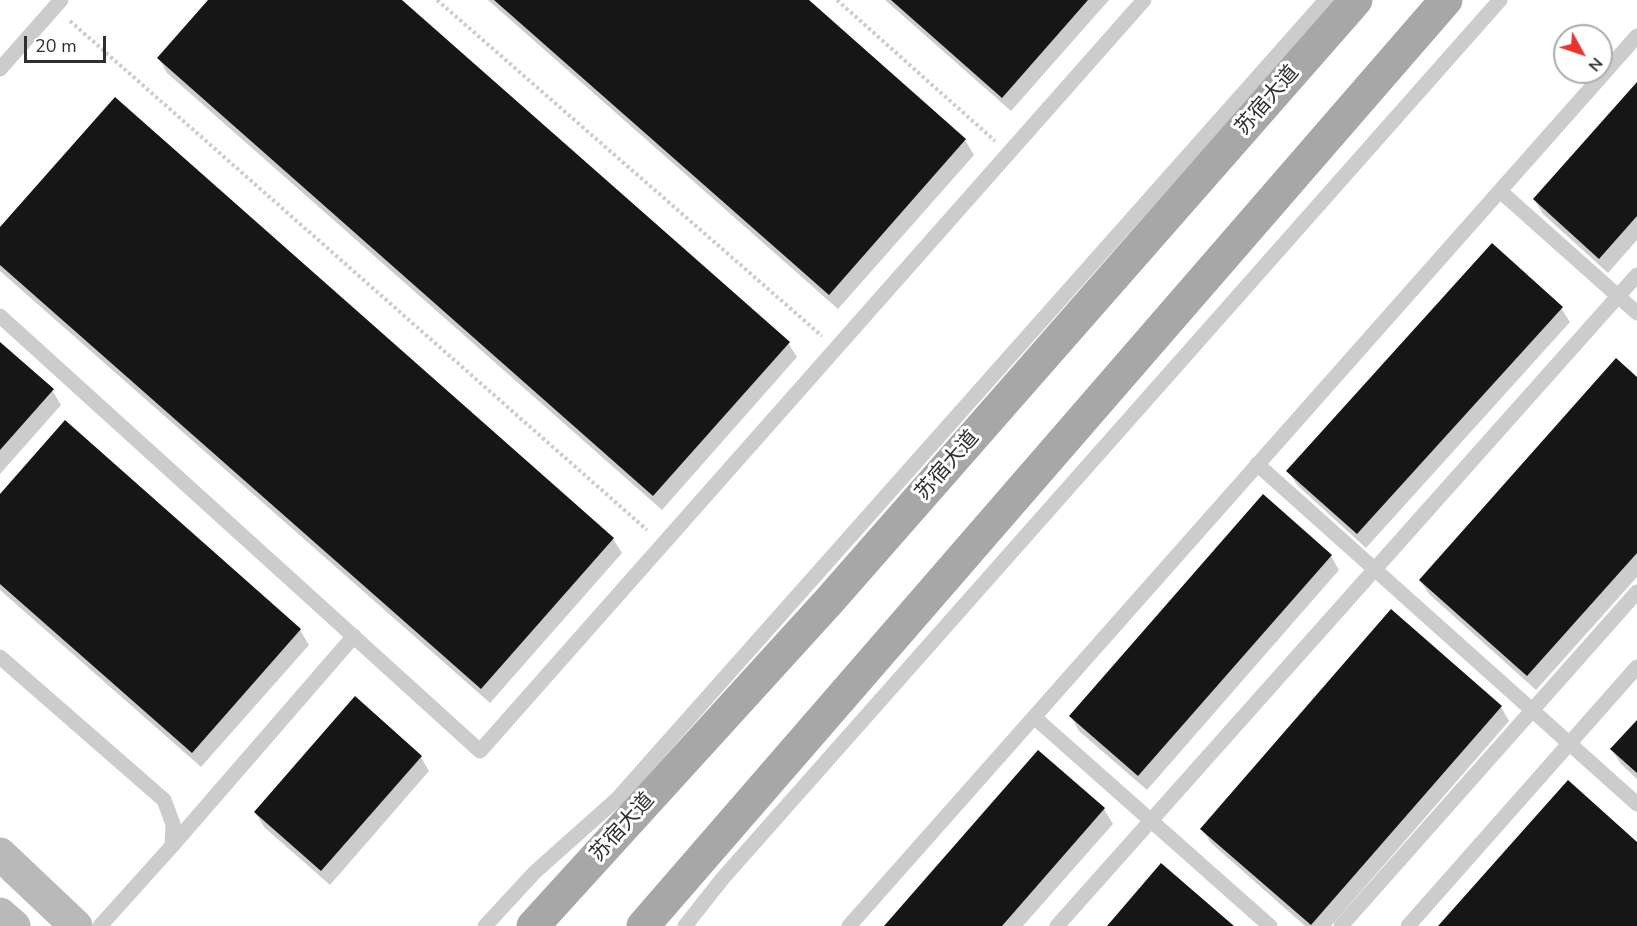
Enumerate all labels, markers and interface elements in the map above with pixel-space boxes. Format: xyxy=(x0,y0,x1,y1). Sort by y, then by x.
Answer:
scale bar xyxy=(27,24,110,62)
north arrow xyxy=(1553,24,1613,84)
text: 20 m xyxy=(35,34,77,58)
text: N xyxy=(1583,53,1608,76)
street label: 苏宿大道 xyxy=(1231,61,1305,141)
street label: 苏宿大道 xyxy=(911,426,985,506)
street label: 苏宿大道 xyxy=(586,788,660,868)

